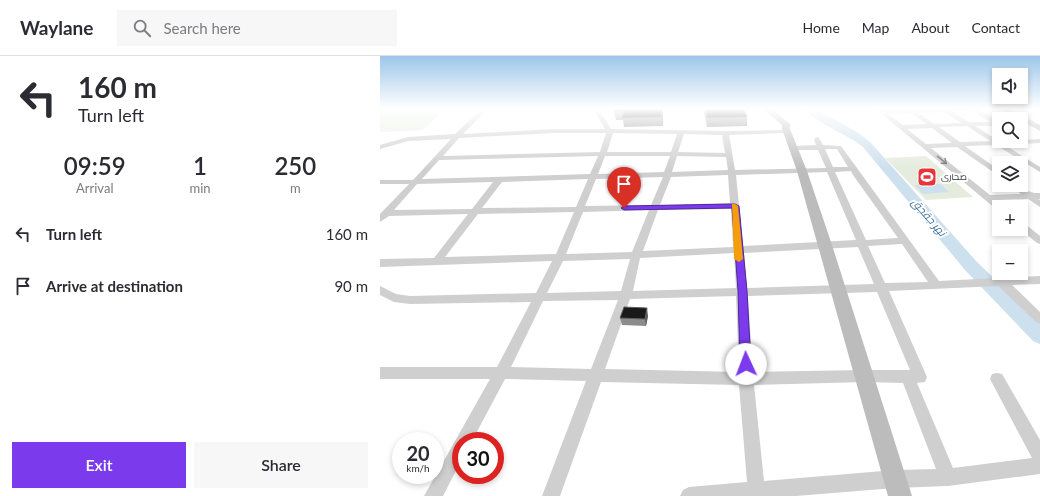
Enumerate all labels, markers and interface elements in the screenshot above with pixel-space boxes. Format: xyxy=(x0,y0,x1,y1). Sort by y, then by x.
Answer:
search box xyxy=(117,10,397,46)
text: Waylane xyxy=(20,16,93,39)
icon: search xyxy=(131,17,153,39)
text: Search here xyxy=(163,19,241,37)
text: Home xyxy=(802,19,840,36)
text: Map xyxy=(862,19,889,36)
text: About xyxy=(911,19,949,36)
text: Contact xyxy=(971,19,1020,36)
map controls xyxy=(992,68,1028,280)
button: sound xyxy=(992,68,1028,104)
text: 160 m xyxy=(78,70,157,104)
icon: left xyxy=(12,72,64,124)
text: Turn left xyxy=(78,104,144,126)
button: search xyxy=(992,112,1028,148)
text: 09:59 xyxy=(64,151,126,180)
text: 1 xyxy=(193,151,207,180)
text: 250 xyxy=(274,151,316,180)
one-way arrow xyxy=(936,156,947,165)
button: layers xyxy=(992,156,1028,192)
sports icon: صحارى xyxy=(916,166,938,188)
pin xyxy=(607,167,641,208)
place label: صحارى xyxy=(941,171,967,182)
icon: arrive xyxy=(613,173,635,195)
text: Arrival xyxy=(76,180,113,196)
text: min xyxy=(189,180,211,196)
text: m xyxy=(290,180,301,196)
water label: نهر جقجق xyxy=(909,195,950,240)
button: + xyxy=(992,200,1028,236)
icon: left xyxy=(12,223,34,245)
text: Turn left xyxy=(46,225,102,243)
text: 160 m xyxy=(326,225,368,243)
button: − xyxy=(992,244,1028,280)
icon: arrive xyxy=(12,275,34,297)
text: Arrive at destination xyxy=(46,277,183,295)
text: 90 m xyxy=(334,277,368,295)
position arrow xyxy=(725,343,767,385)
speed limit sign: 30 xyxy=(452,432,504,484)
text: 20 xyxy=(406,441,430,465)
button: Exit xyxy=(12,442,186,488)
button: Share xyxy=(194,442,368,488)
text: km/h xyxy=(406,462,430,474)

